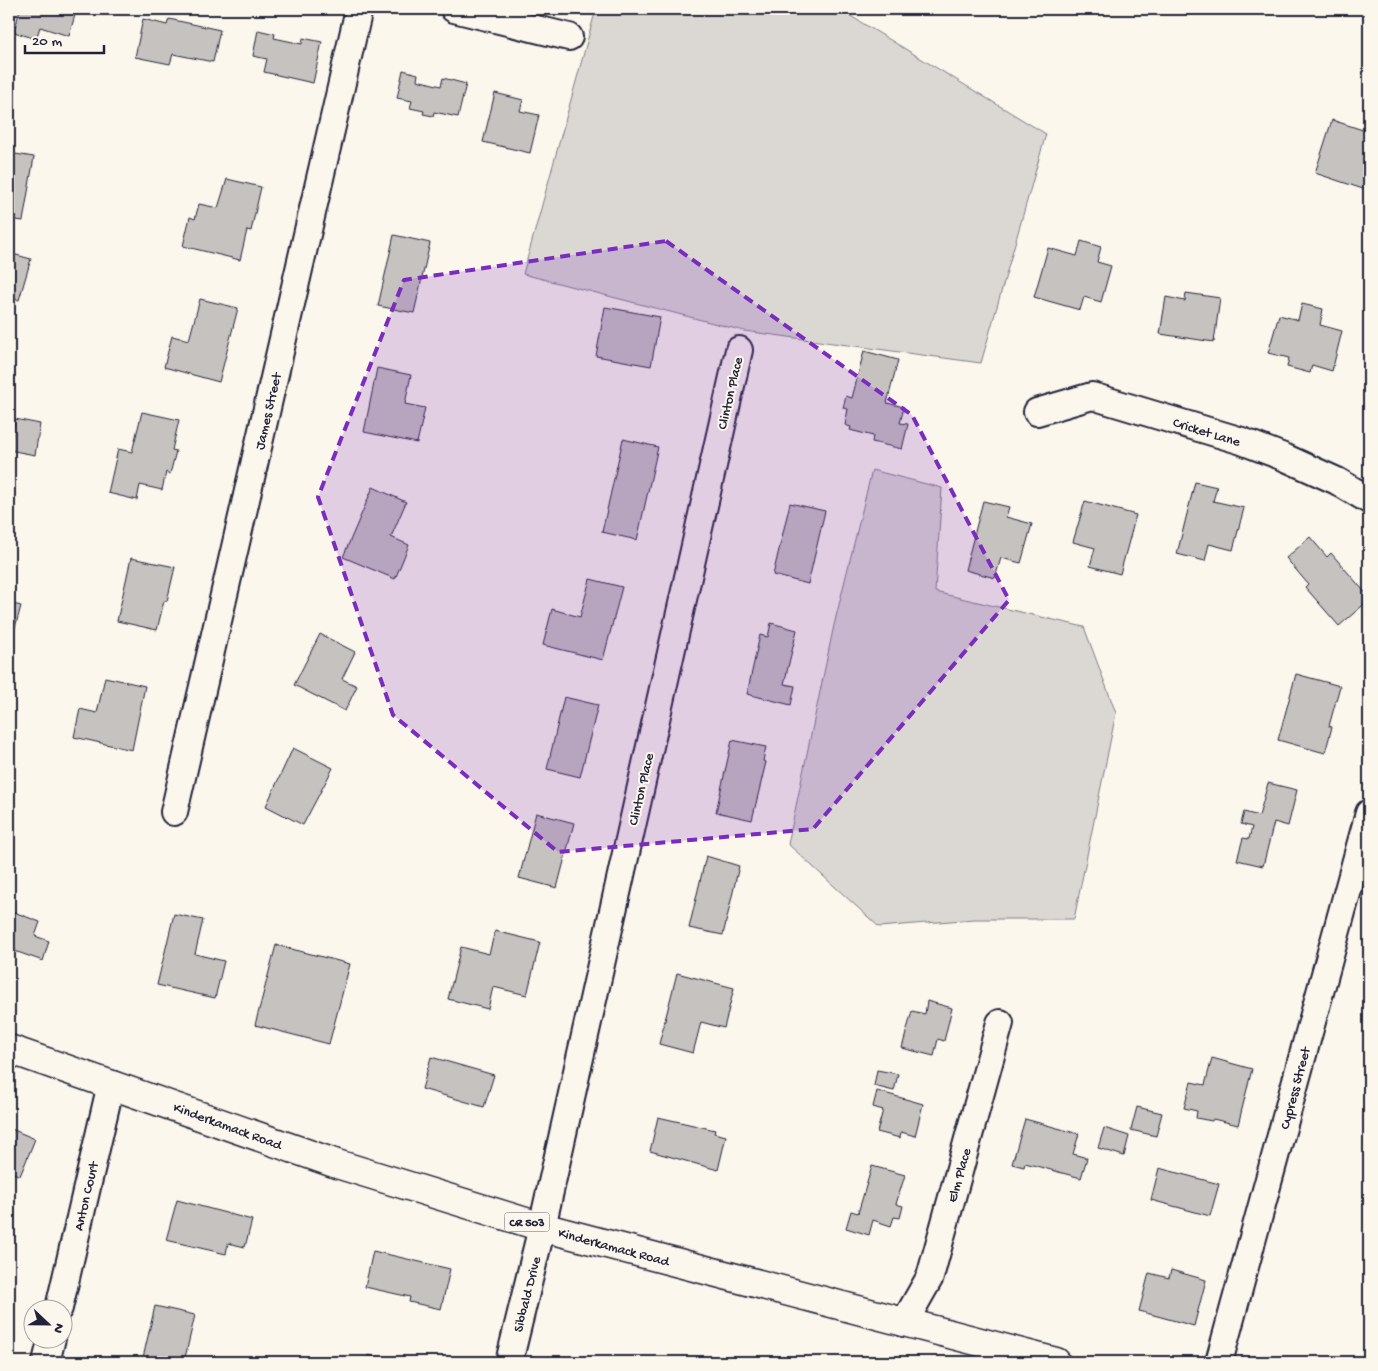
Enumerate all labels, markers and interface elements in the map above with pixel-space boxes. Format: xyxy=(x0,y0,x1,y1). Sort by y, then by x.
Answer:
scale bar xyxy=(25,22,104,54)
text: 20 m xyxy=(32,33,62,51)
street label: Clinton Place xyxy=(715,355,748,431)
street label: James Street xyxy=(252,370,287,452)
street label: Cricket Lane xyxy=(1170,415,1243,452)
street label: Clinton Place xyxy=(626,751,659,827)
street label: Cypress Street xyxy=(1277,1044,1316,1132)
street label: Kinderkamack Road xyxy=(170,1100,285,1156)
street label: Elm Place xyxy=(945,1146,976,1205)
street label: Anton Court xyxy=(71,1159,104,1233)
road number: CR 503 xyxy=(504,1212,550,1232)
street label: Kinderkamack Road xyxy=(556,1225,673,1272)
street label: Sibbald Drive xyxy=(511,1254,546,1334)
north arrow xyxy=(22,1298,72,1348)
text: N xyxy=(48,1321,67,1335)

